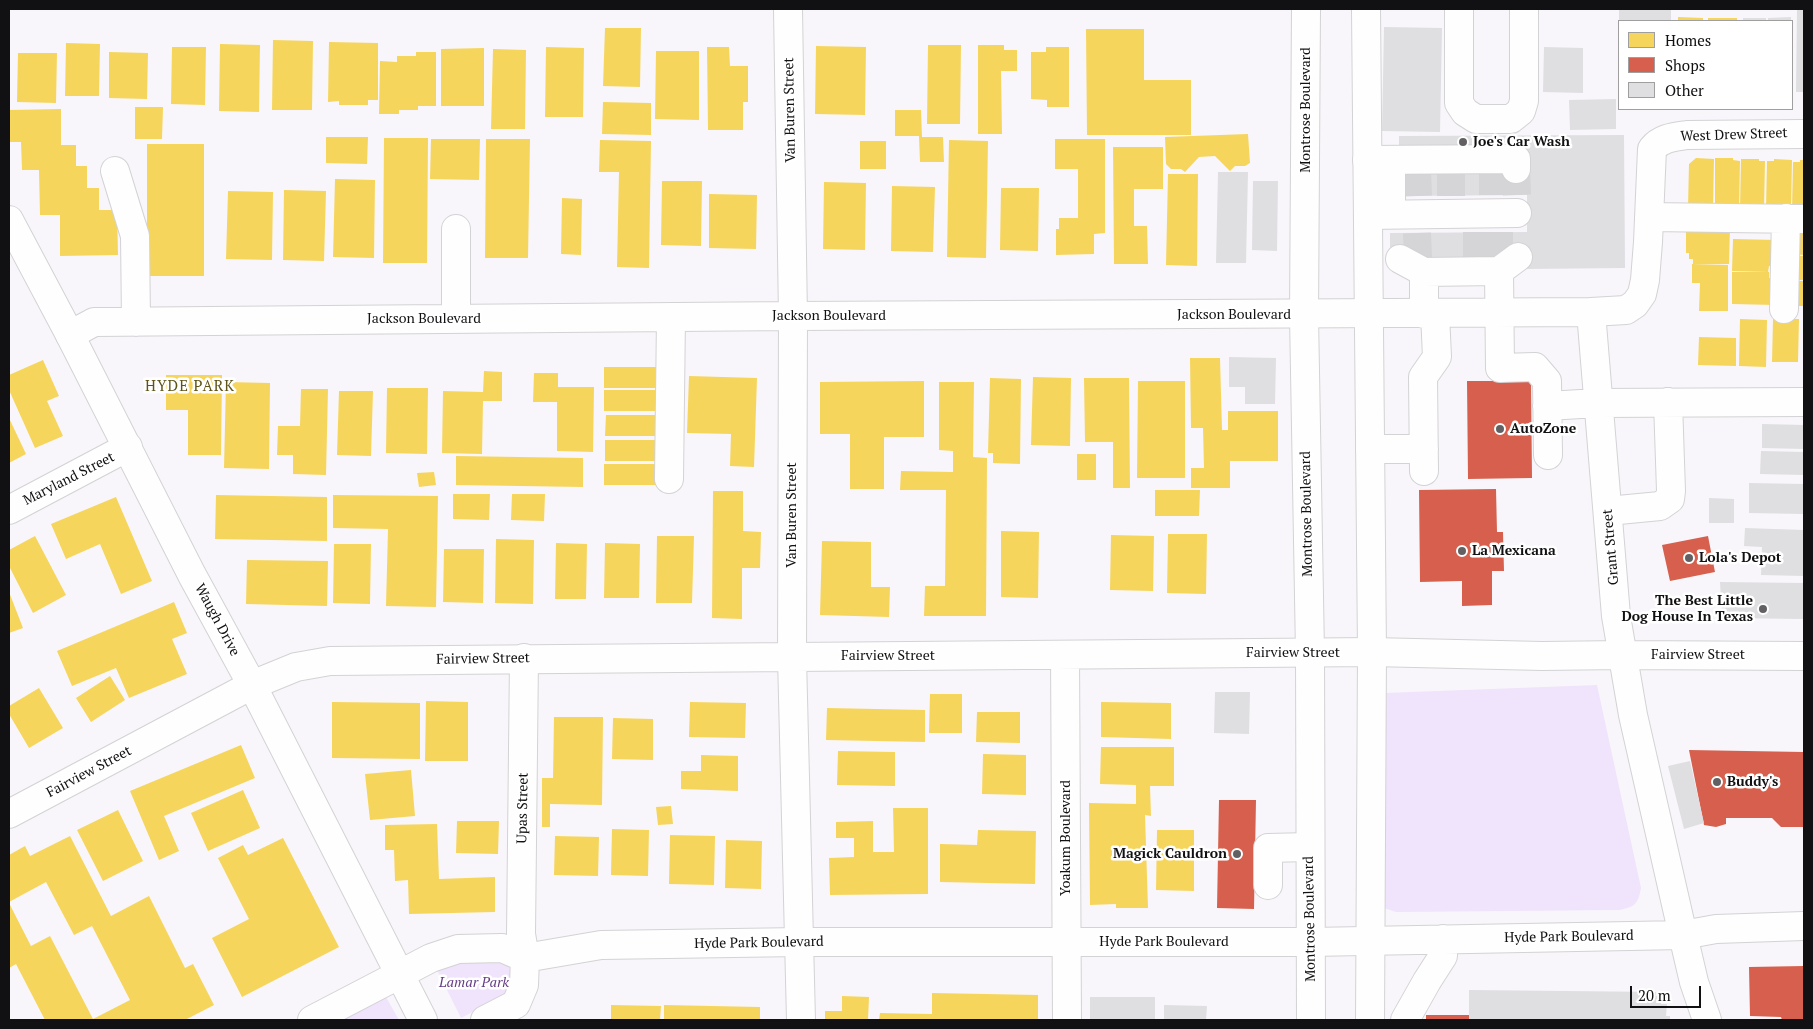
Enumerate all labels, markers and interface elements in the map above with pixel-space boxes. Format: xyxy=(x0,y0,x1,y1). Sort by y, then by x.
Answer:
legend xyxy=(1618,20,1793,110)
text: Homes xyxy=(1665,30,1711,50)
street label: Montrose Boulevard xyxy=(1298,47,1314,173)
text: Shops xyxy=(1665,55,1705,75)
street label: Van Buren Street xyxy=(781,57,799,163)
text: Other xyxy=(1665,80,1704,100)
street label: West Drew Street xyxy=(1680,125,1788,145)
place label: Joe's Car Wash xyxy=(1473,134,1570,150)
marker: Joe's Car Wash xyxy=(1457,136,1469,148)
street label: Jackson Boulevard xyxy=(1177,307,1291,323)
street label: Jackson Boulevard xyxy=(772,308,886,324)
street label: Jackson Boulevard xyxy=(367,311,481,327)
district label: HYDE PARK xyxy=(144,378,236,396)
place label: AutoZone xyxy=(1510,421,1576,437)
marker: AutoZone xyxy=(1494,423,1506,435)
street label: Maryland Street xyxy=(21,449,117,509)
street label: Montrose Boulevard xyxy=(1298,451,1316,577)
street label: Van Buren Street xyxy=(784,462,800,568)
street label: Grant Street xyxy=(1599,508,1623,586)
place label: La Mexicana xyxy=(1472,543,1556,559)
marker: La Mexicana xyxy=(1456,545,1468,557)
place label: Lola's Depot xyxy=(1699,550,1781,566)
marker: Lola's Depot xyxy=(1683,552,1695,564)
street label: Waugh Drive xyxy=(191,581,243,659)
place label: The Best Little Dog House In Texas xyxy=(1621,593,1753,626)
marker: The Best Little Dog House In Texas xyxy=(1757,603,1769,615)
street label: Fairview Street xyxy=(1246,645,1340,661)
street label: Fairview Street xyxy=(1651,647,1745,663)
street label: Fairview Street xyxy=(841,648,935,664)
street label: Fairview Street xyxy=(436,650,530,668)
street label: Fairview Street xyxy=(44,743,134,801)
street label: Upas Street xyxy=(514,772,532,844)
place label: Buddy's xyxy=(1727,774,1778,790)
marker: Buddy's xyxy=(1711,776,1723,788)
street label: Yoakum Boulevard xyxy=(1058,780,1074,896)
place label: Magick Cauldron xyxy=(1113,846,1227,862)
marker: Magick Cauldron xyxy=(1231,848,1243,860)
street label: Montrose Boulevard xyxy=(1301,856,1319,982)
street label: Hyde Park Boulevard xyxy=(1504,927,1634,947)
street label: Hyde Park Boulevard xyxy=(694,933,824,953)
street label: Hyde Park Boulevard xyxy=(1099,934,1229,950)
park label: Lamar Park xyxy=(439,975,509,991)
scale bar xyxy=(1633,976,1704,1008)
text: 20 m xyxy=(1638,985,1671,1005)

